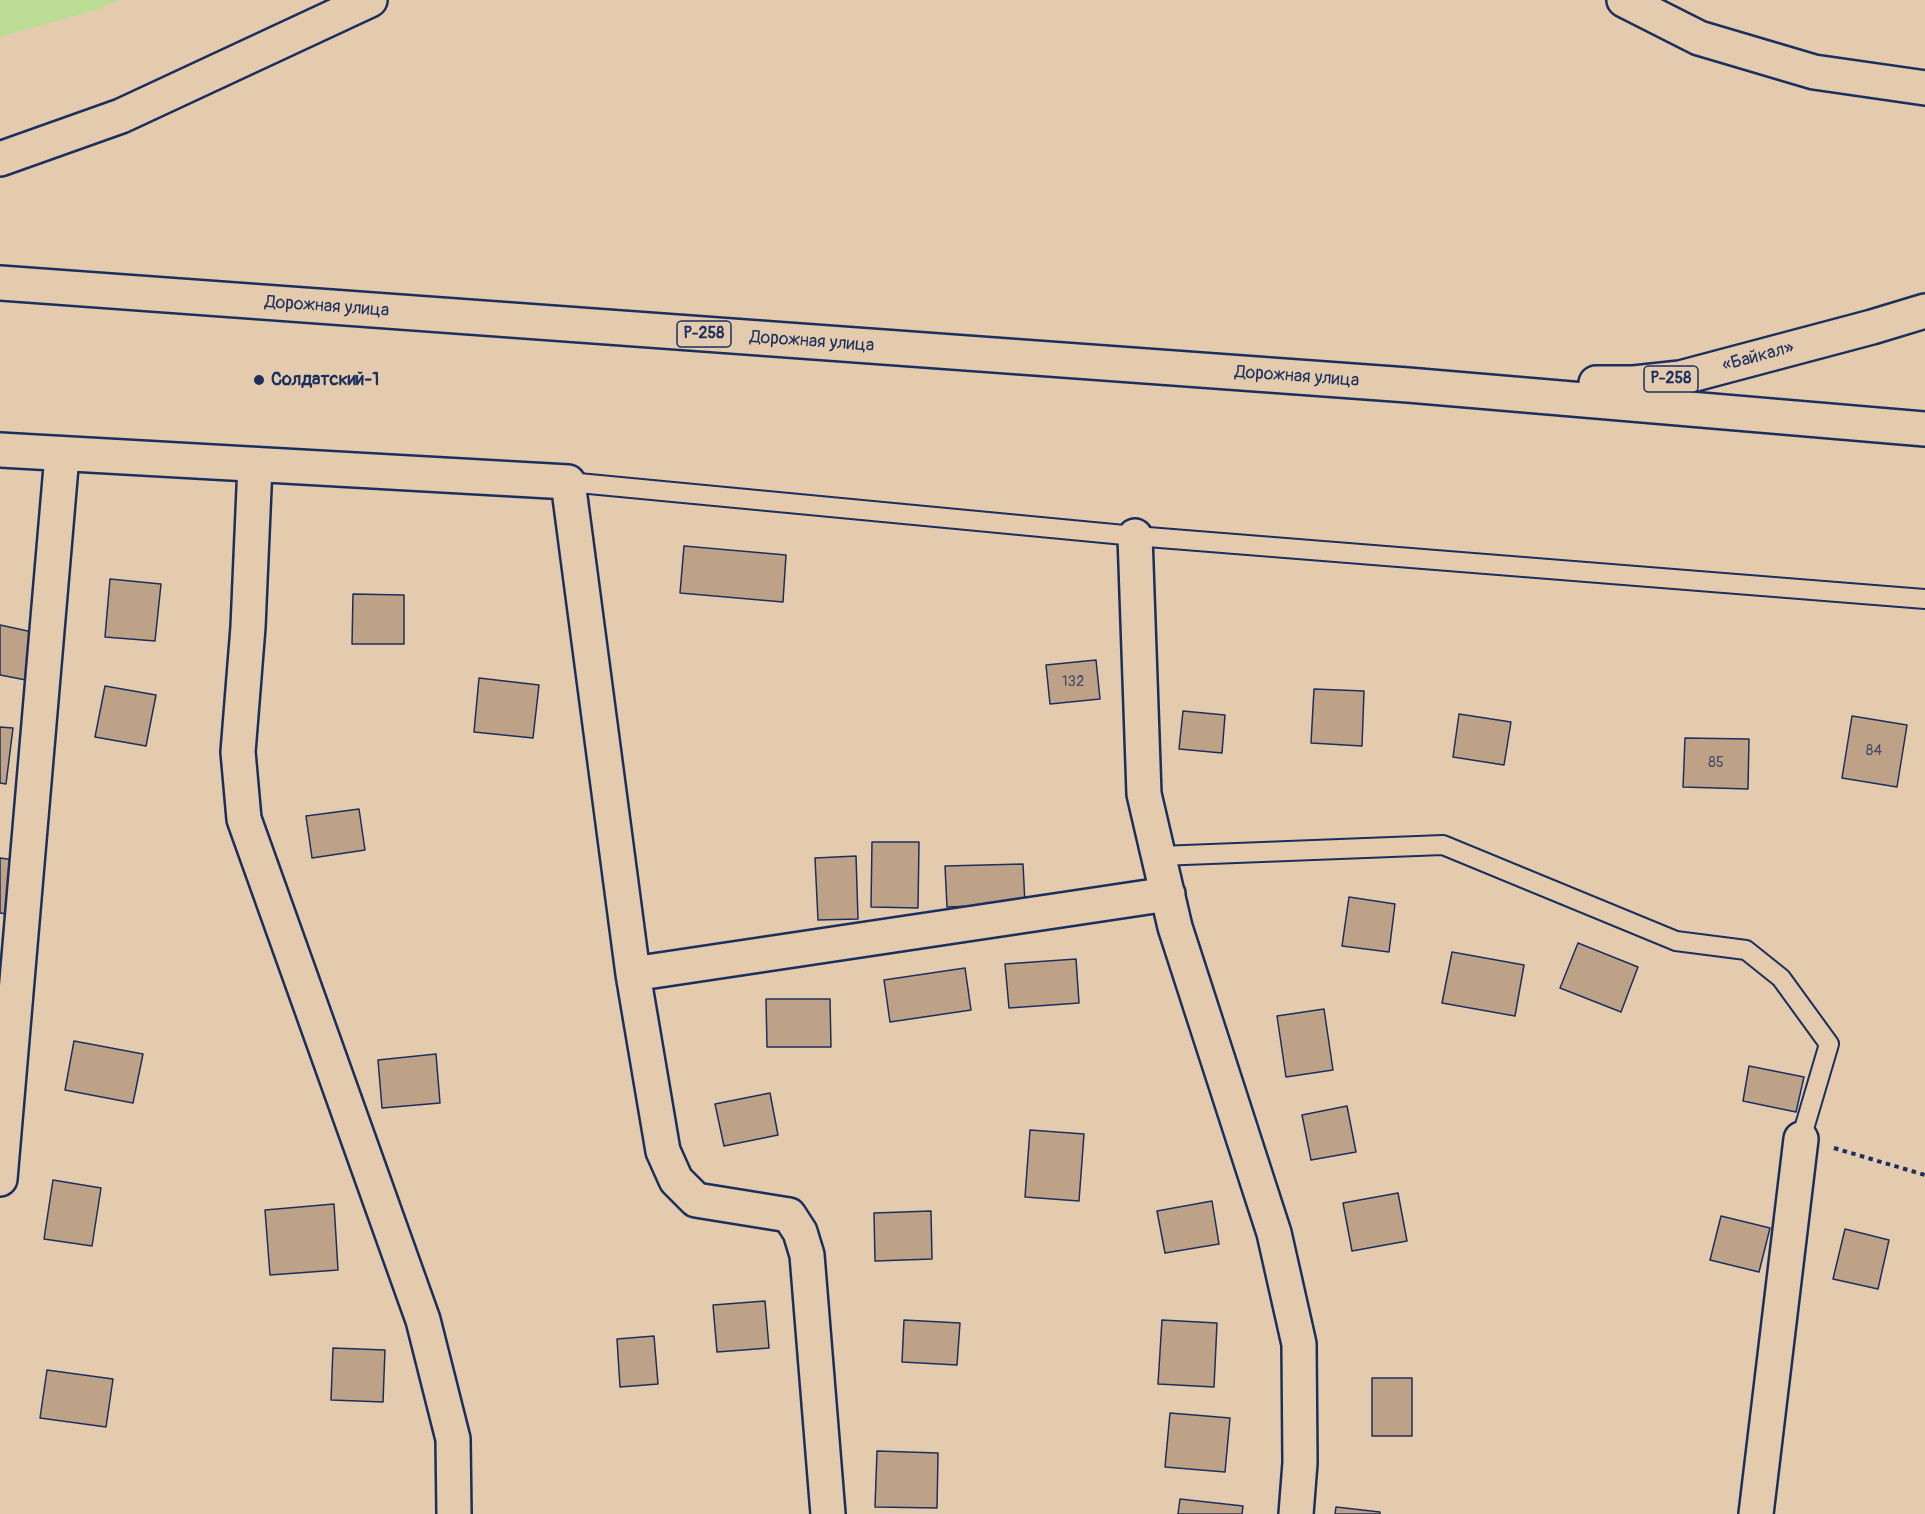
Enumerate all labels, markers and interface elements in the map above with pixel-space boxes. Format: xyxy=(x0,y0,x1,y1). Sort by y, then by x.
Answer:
street label: Дорожная улица xyxy=(264,292,390,322)
road number: Р-258 xyxy=(677,321,731,347)
street label: Дорожная улица xyxy=(749,327,875,357)
street label: «Байкал» xyxy=(1720,337,1796,377)
street label: Дорожная улица xyxy=(1234,362,1360,392)
road number: Р-258 xyxy=(1644,366,1698,392)
place label: Солдатский-1 xyxy=(271,369,379,391)
marker: Солдатский-1 xyxy=(252,373,266,387)
house number: 132 xyxy=(1062,673,1084,691)
house number: 84 xyxy=(1866,742,1882,760)
house number: 85 xyxy=(1708,754,1724,772)

